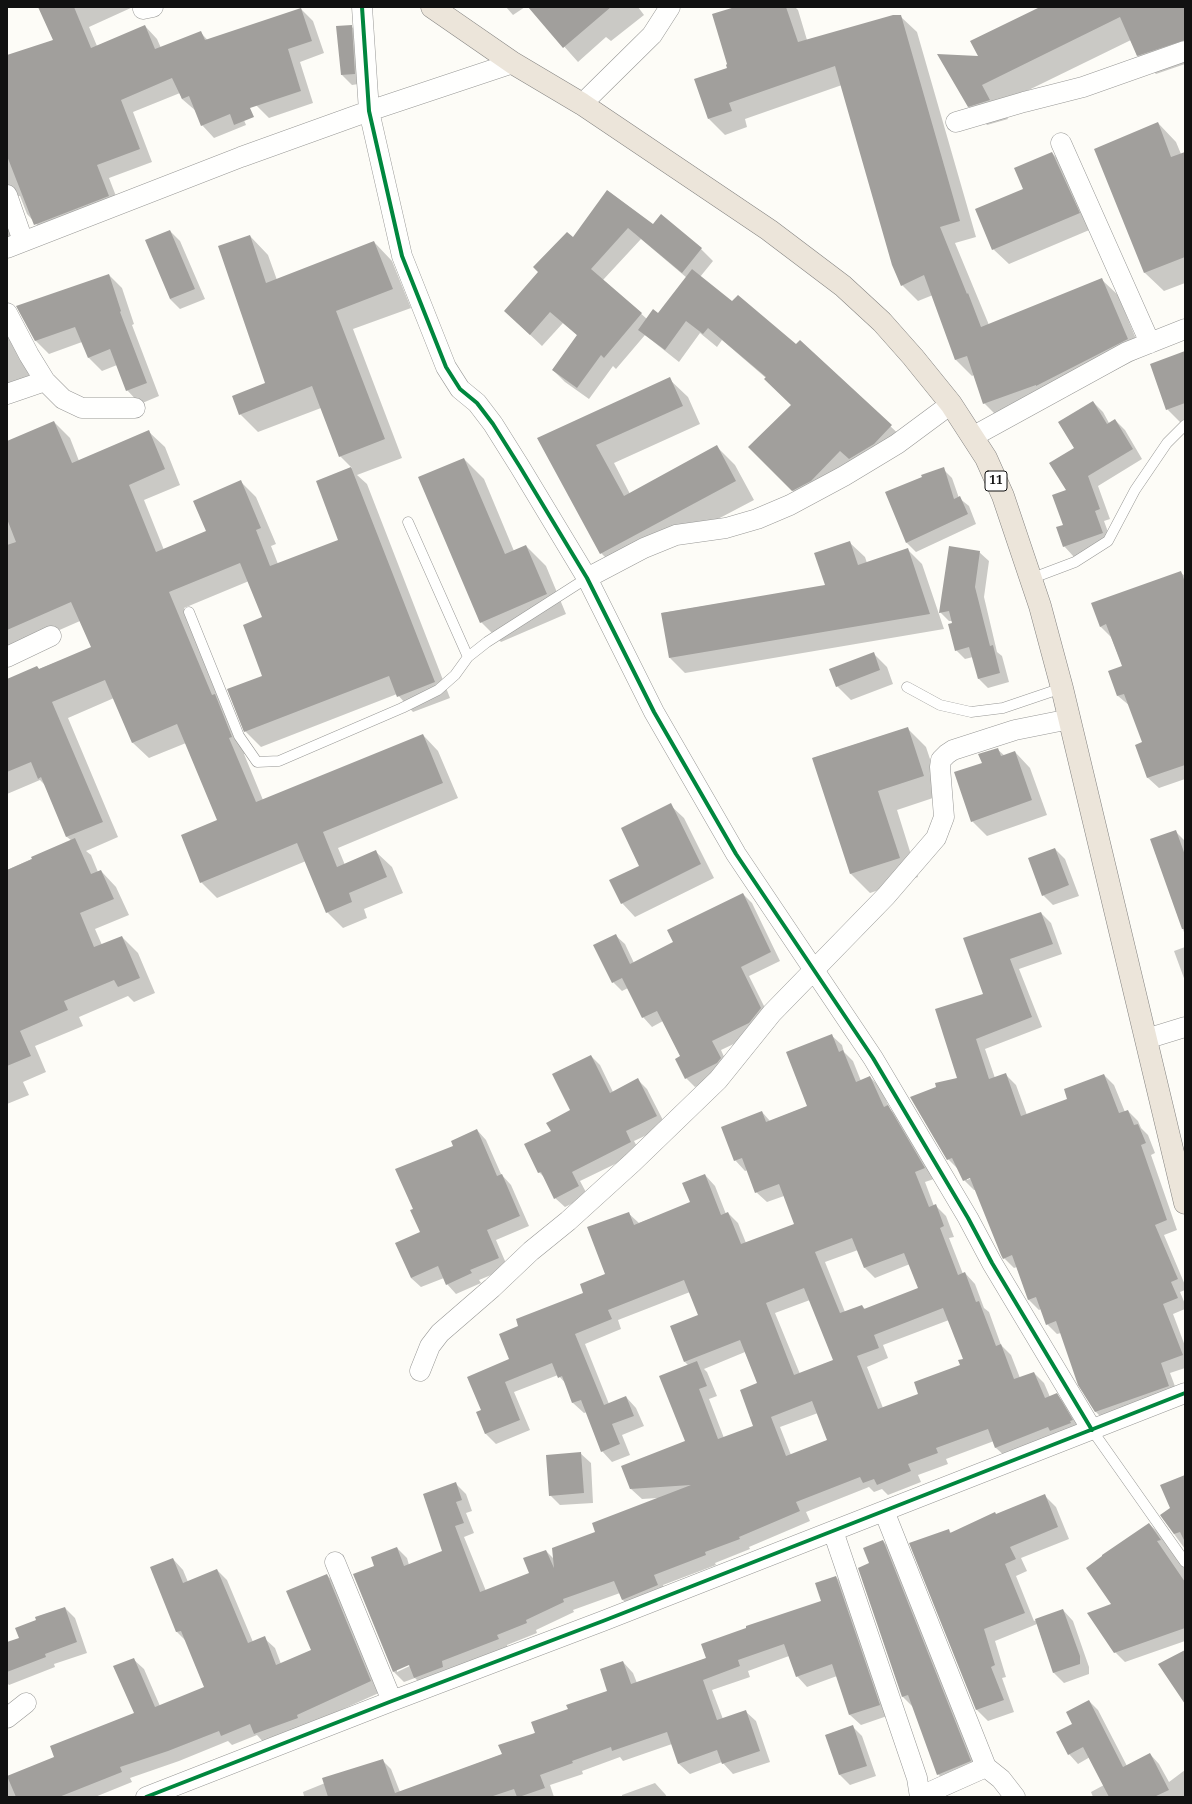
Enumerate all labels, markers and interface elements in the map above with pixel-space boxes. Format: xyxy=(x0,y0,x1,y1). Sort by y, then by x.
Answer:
road number: 11 xyxy=(985,471,1007,491)

